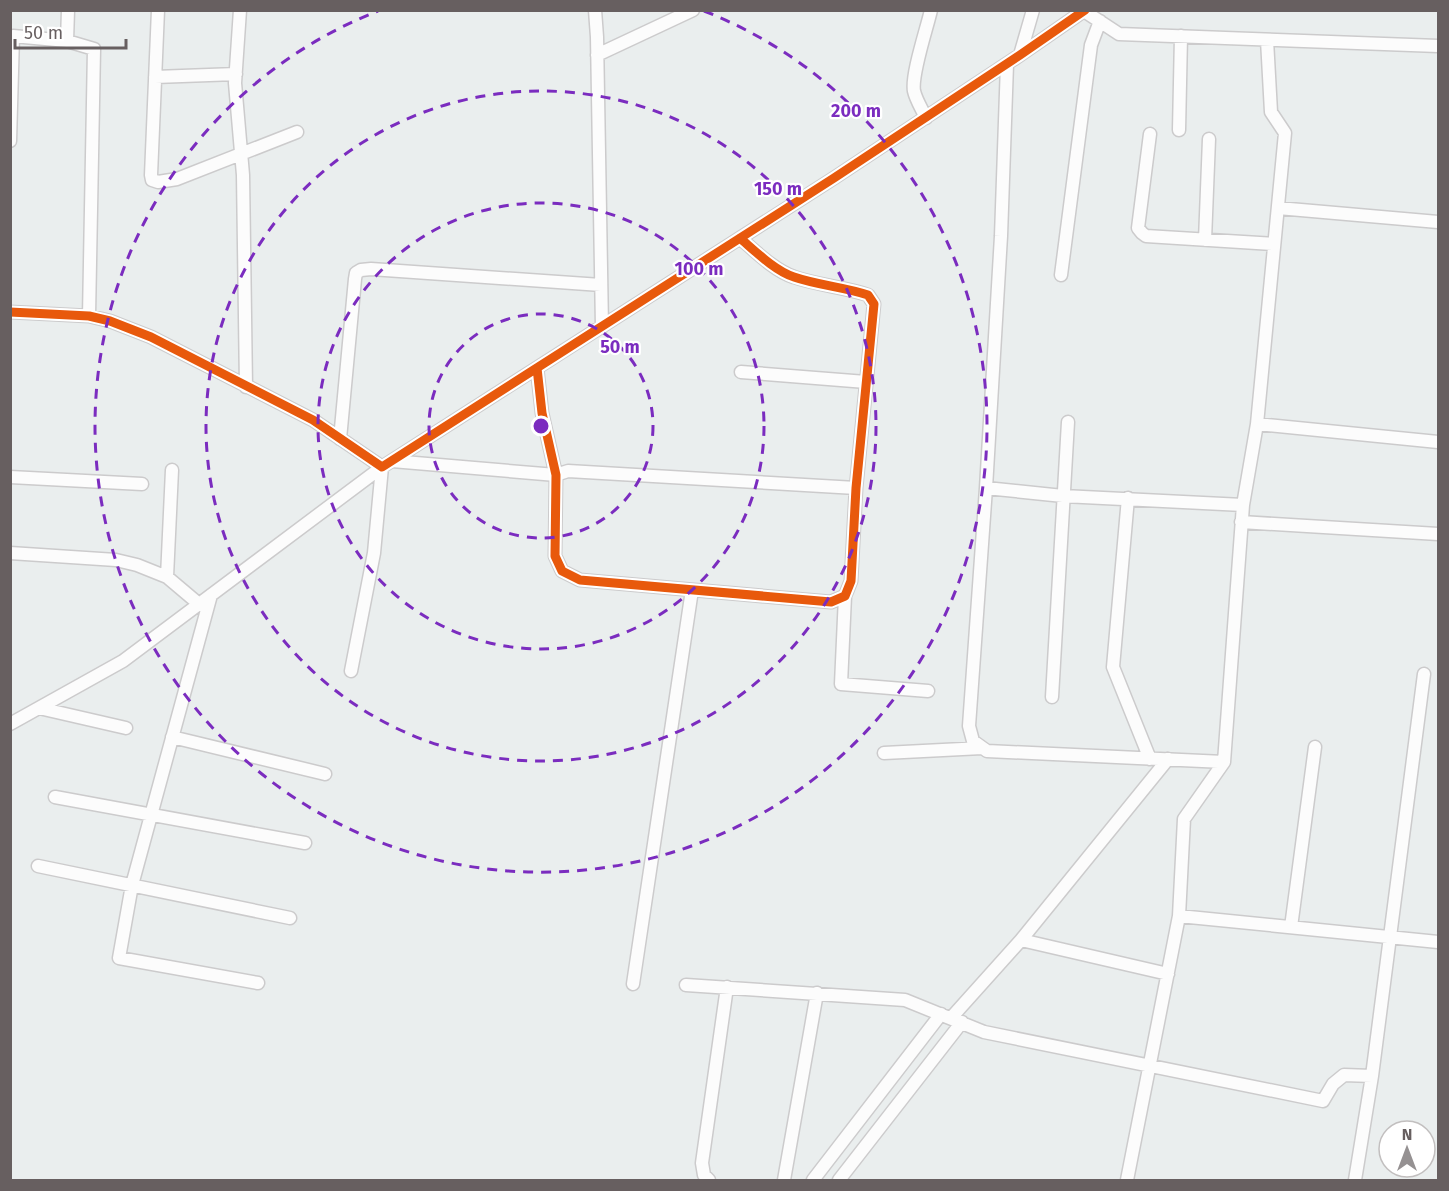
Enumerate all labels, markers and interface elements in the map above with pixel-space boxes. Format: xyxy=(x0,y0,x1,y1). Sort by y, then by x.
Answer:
scale bar xyxy=(15,12,126,50)
text: 50 m xyxy=(24,22,63,44)
text: 200 m xyxy=(831,100,881,122)
text: 150 m xyxy=(754,178,802,200)
text: 100 m xyxy=(675,258,723,280)
text: 50 m xyxy=(600,336,640,358)
centre of rings xyxy=(531,416,551,436)
north arrow xyxy=(1377,1119,1437,1179)
text: N xyxy=(1402,1125,1412,1144)

